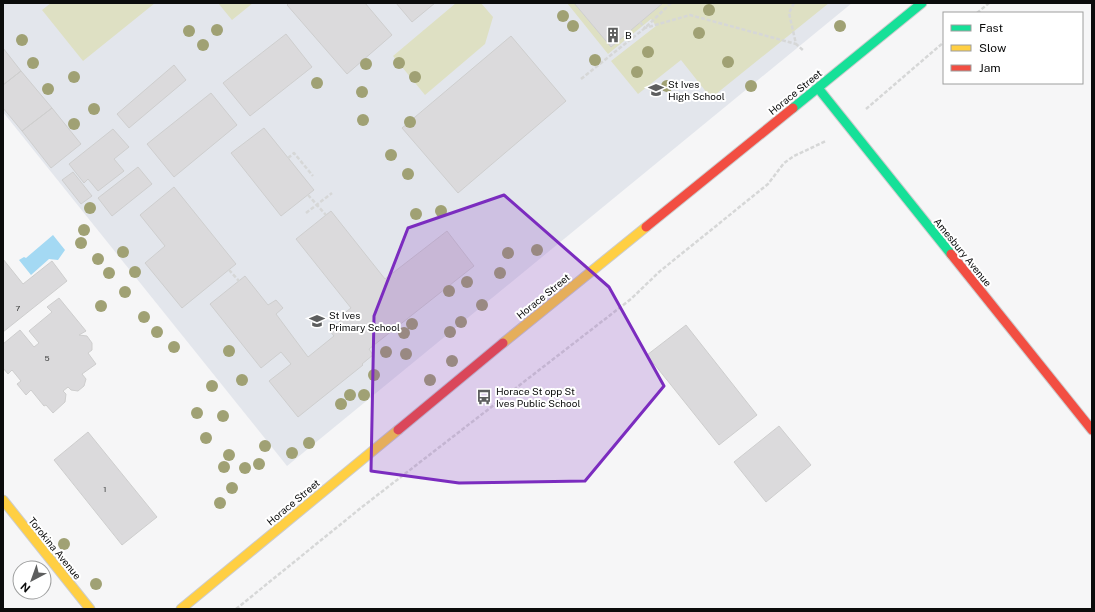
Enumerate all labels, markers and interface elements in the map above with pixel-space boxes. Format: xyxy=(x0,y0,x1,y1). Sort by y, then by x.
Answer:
legend xyxy=(943,12,1083,84)
text: Fast xyxy=(979,21,1004,35)
building icon: B xyxy=(604,26,622,44)
place label: B xyxy=(625,29,632,41)
text: Slow xyxy=(979,41,1007,55)
text: Jam xyxy=(979,61,1001,75)
street label: Horace Street xyxy=(766,67,824,117)
place label: St Ives High School xyxy=(668,78,725,102)
school or university icon: St Ives High School xyxy=(647,81,665,99)
street label: Amesbury Avenue xyxy=(932,215,994,289)
street label: Horace Street xyxy=(514,271,572,321)
house number: 7 xyxy=(16,303,21,313)
place label: St Ives Primary School xyxy=(329,309,400,333)
school or university icon: St Ives Primary School xyxy=(308,312,326,330)
house number: 5 xyxy=(44,353,50,363)
place label: Horace St opp St Ives Public School xyxy=(496,385,580,409)
bus stop icon: Horace St opp St Ives Public School xyxy=(475,388,493,406)
street label: Horace Street xyxy=(264,476,322,528)
house number: 1 xyxy=(103,484,107,494)
street label: Torokina Avenue xyxy=(26,514,84,582)
north arrow xyxy=(12,560,52,600)
text: N xyxy=(18,580,33,595)

